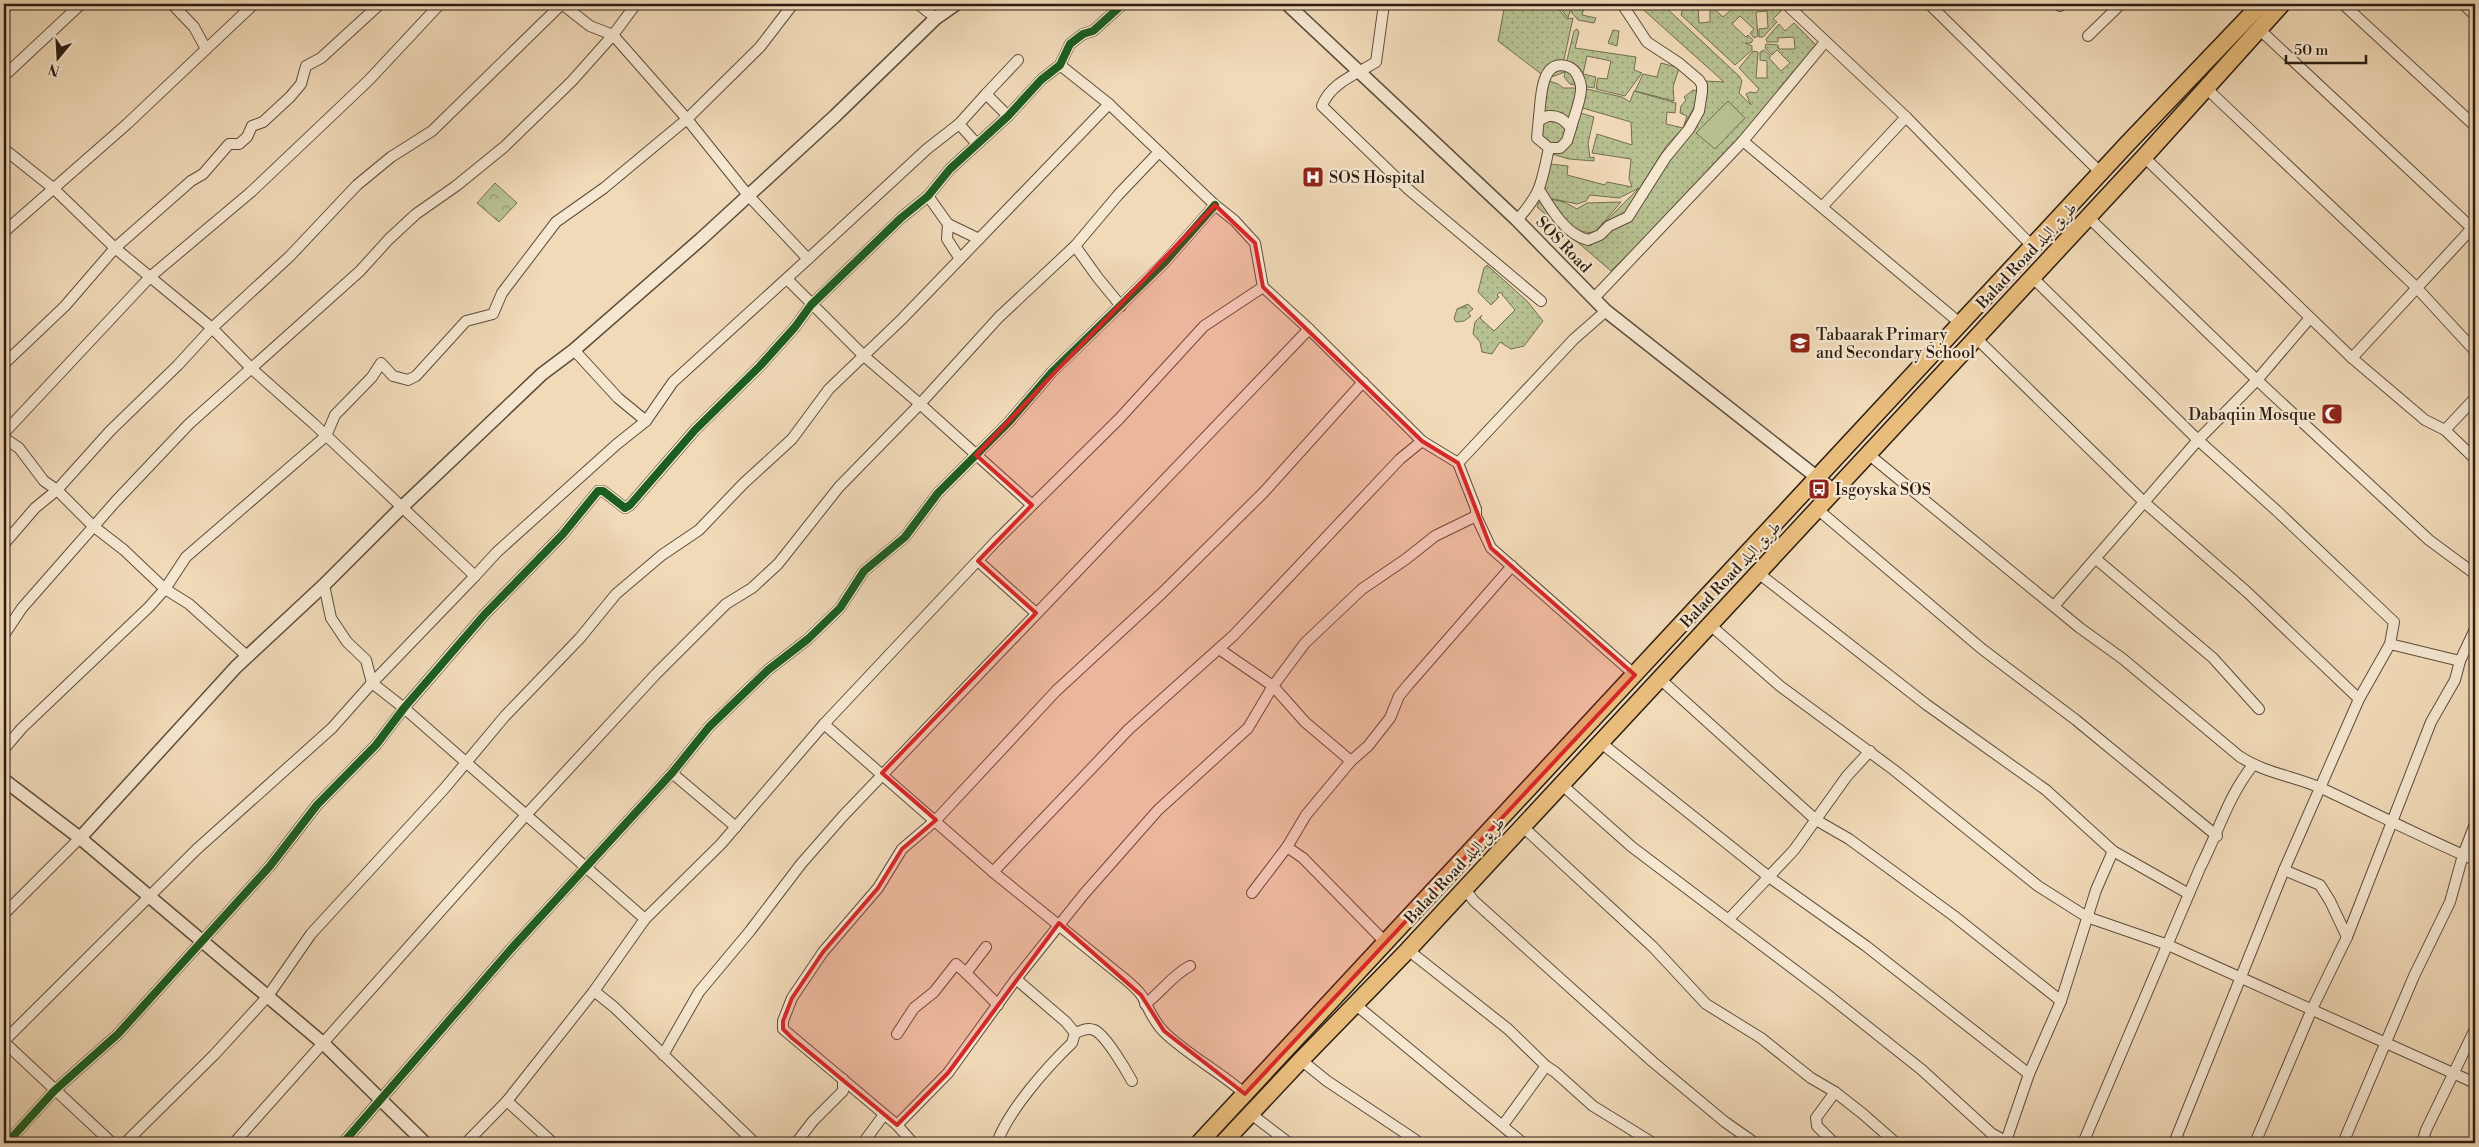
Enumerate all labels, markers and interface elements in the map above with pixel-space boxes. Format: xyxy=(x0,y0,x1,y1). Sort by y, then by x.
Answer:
north arrow xyxy=(32,32,82,82)
scale bar xyxy=(2286,32,2366,64)
text: 50 m xyxy=(2294,41,2328,60)
text: N xyxy=(46,59,62,80)
hospital icon: SOS Hospital xyxy=(1301,165,1325,189)
place label: SOS Hospital xyxy=(1329,168,1425,188)
street label: Balad Road طريق البلد xyxy=(1972,198,2081,314)
street label: SOS Road xyxy=(1531,212,1595,277)
place label: Tabaarak Primary and Secondary School xyxy=(1816,325,1975,363)
school or university icon: Tabaarak Primary and Secondary School xyxy=(1788,331,1812,355)
mosque icon: Dabaqiin Mosque xyxy=(2320,402,2344,426)
place label: Dabaqiin Mosque xyxy=(2188,405,2316,425)
bus stop icon: Isgoyska SOS xyxy=(1807,477,1831,501)
place label: Isgoyska SOS xyxy=(1835,480,1931,500)
street label: Balad Road طريق البلد xyxy=(1676,517,1785,633)
street label: Balad Road طريق البلد xyxy=(1400,813,1509,929)

